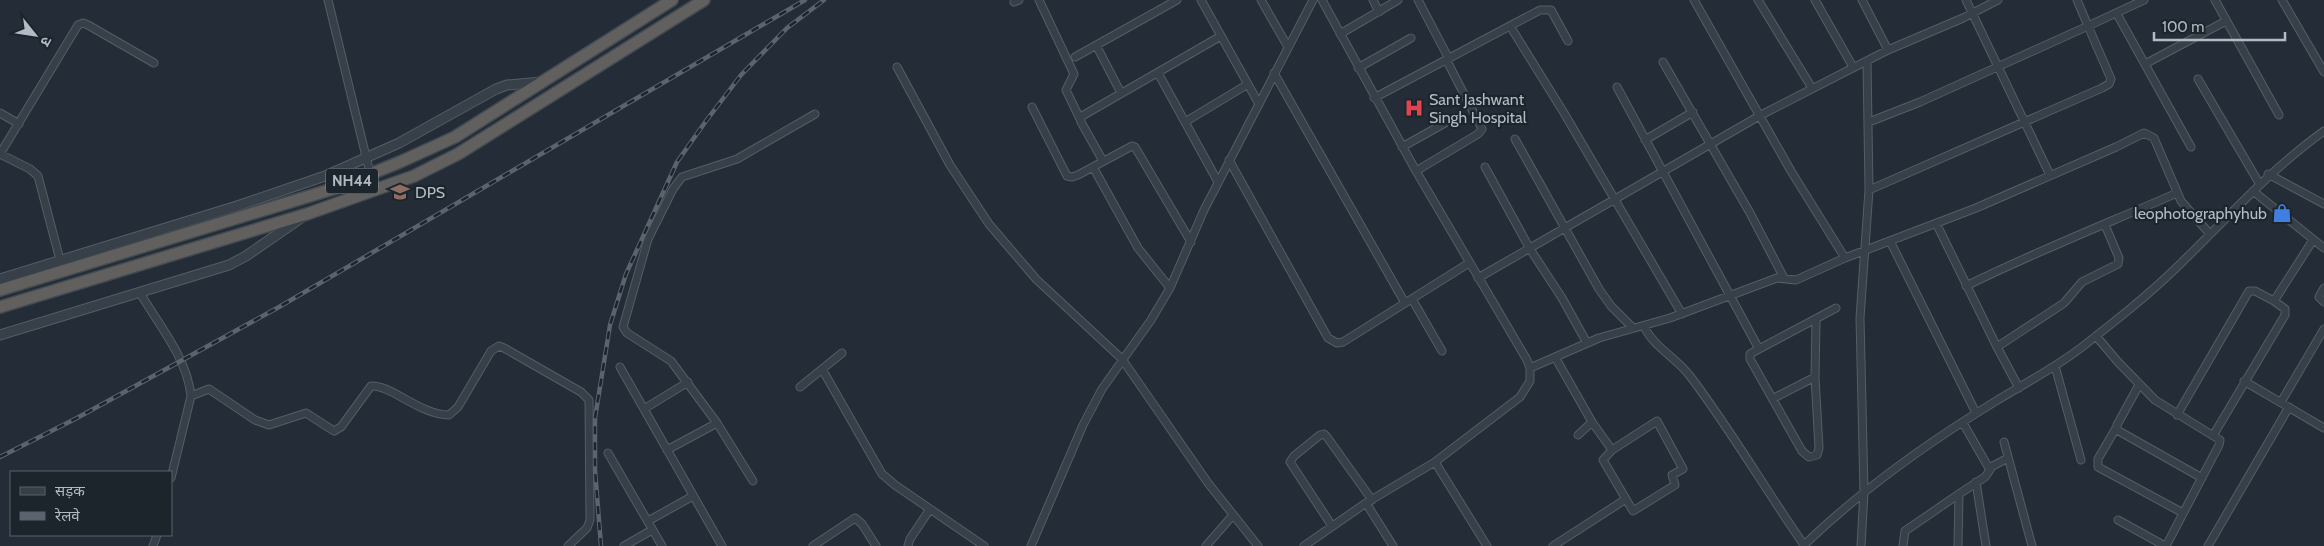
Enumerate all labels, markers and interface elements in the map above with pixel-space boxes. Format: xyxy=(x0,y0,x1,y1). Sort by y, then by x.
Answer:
north arrow xyxy=(10,10,60,60)
scale bar xyxy=(2154,10,2285,42)
text: 100 m xyxy=(2162,18,2204,36)
text: उ xyxy=(36,33,56,50)
place label: Sant Jashwant Singh Hospital xyxy=(1429,90,1527,127)
hospital icon: Sant Jashwant Singh Hospital xyxy=(1403,97,1425,119)
road number: NH44 xyxy=(326,168,378,194)
school or university icon: DPS xyxy=(389,181,411,203)
place label: DPS xyxy=(415,183,445,202)
shop icon: leophotographyhub xyxy=(2271,202,2293,224)
place label: leophotographyhub xyxy=(2134,204,2267,223)
legend xyxy=(10,471,172,536)
text: सड़क xyxy=(55,482,85,500)
text: रेलवे xyxy=(54,507,80,525)

